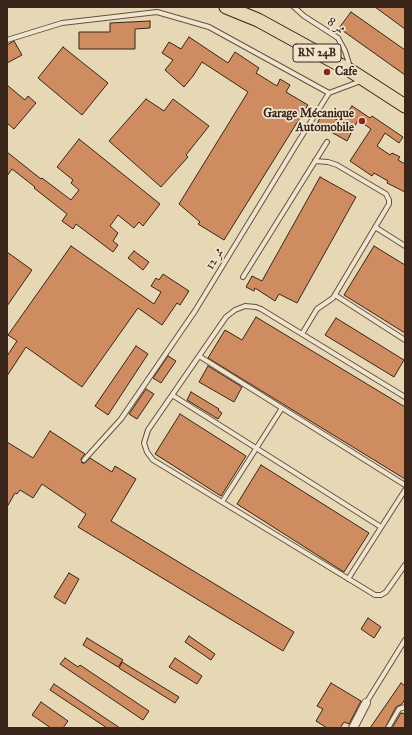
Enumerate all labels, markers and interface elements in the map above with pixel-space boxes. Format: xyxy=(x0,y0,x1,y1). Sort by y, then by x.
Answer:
street label: ممر 8 xyxy=(324,15,348,37)
road number: RN 24B xyxy=(293,44,341,62)
place label: Cafe xyxy=(335,65,357,79)
marker: Cafe xyxy=(322,67,332,77)
place label: Garage Mécanique Automobile xyxy=(263,107,354,135)
marker: Garage Mécanique Automobile xyxy=(357,116,367,126)
street label: ممر 12 xyxy=(203,246,227,272)

